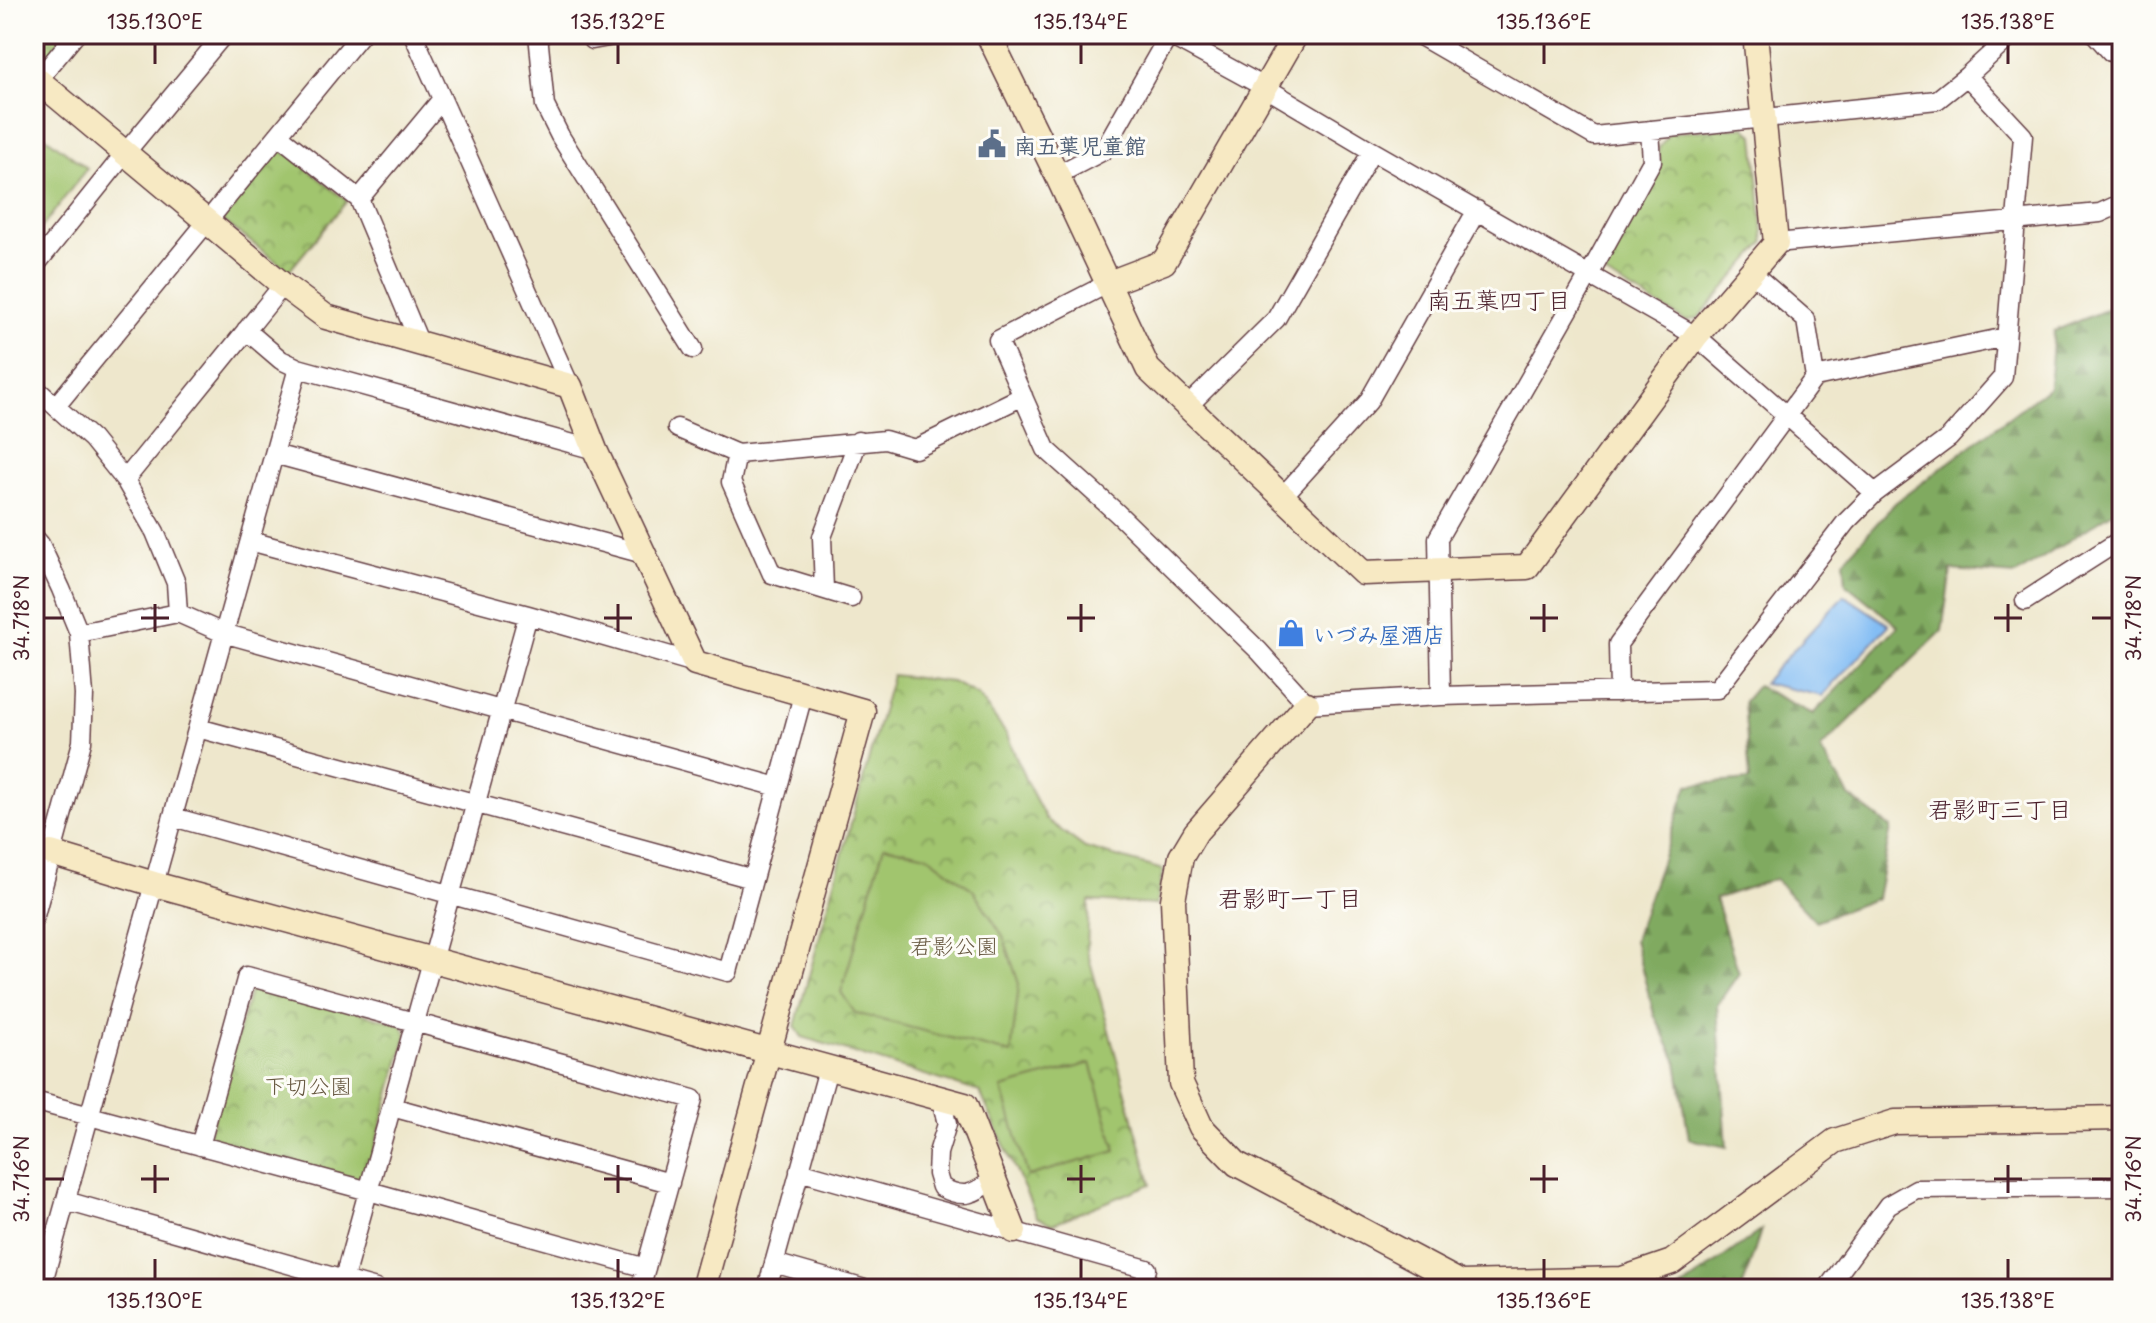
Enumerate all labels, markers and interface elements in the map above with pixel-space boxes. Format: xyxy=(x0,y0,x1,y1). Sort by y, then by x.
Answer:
text: 135.130°E xyxy=(107,6,203,36)
text: 135.132°E xyxy=(570,6,666,36)
text: 135.134°E xyxy=(1034,6,1128,36)
text: 135.136°E xyxy=(1496,6,1592,36)
text: 135.138°E xyxy=(1961,6,2055,36)
place label: 南五葉児童館 xyxy=(1014,128,1146,161)
public building icon: 南五葉児童館 xyxy=(977,129,1007,159)
district label: 南五葉四丁目 xyxy=(1427,281,1571,317)
text: 34.718°N xyxy=(6,575,36,661)
text: 34.718°N xyxy=(2118,575,2148,661)
place label: いづみ屋酒店 xyxy=(1313,617,1445,650)
shop icon: いづみ屋酒店 xyxy=(1276,618,1306,648)
district label: 君影町三丁目 xyxy=(1928,790,2072,826)
district label: 君影町一丁目 xyxy=(1218,879,1362,915)
park label: 君影公園 xyxy=(910,928,998,961)
park label: 下切公園 xyxy=(264,1068,352,1101)
text: 34.716°N xyxy=(6,1135,36,1223)
text: 34.716°N xyxy=(2118,1135,2148,1223)
text: 135.130°E xyxy=(107,1285,203,1315)
text: 135.132°E xyxy=(570,1285,666,1315)
text: 135.134°E xyxy=(1034,1285,1128,1315)
text: 135.136°E xyxy=(1496,1285,1592,1315)
text: 135.138°E xyxy=(1961,1285,2055,1315)

